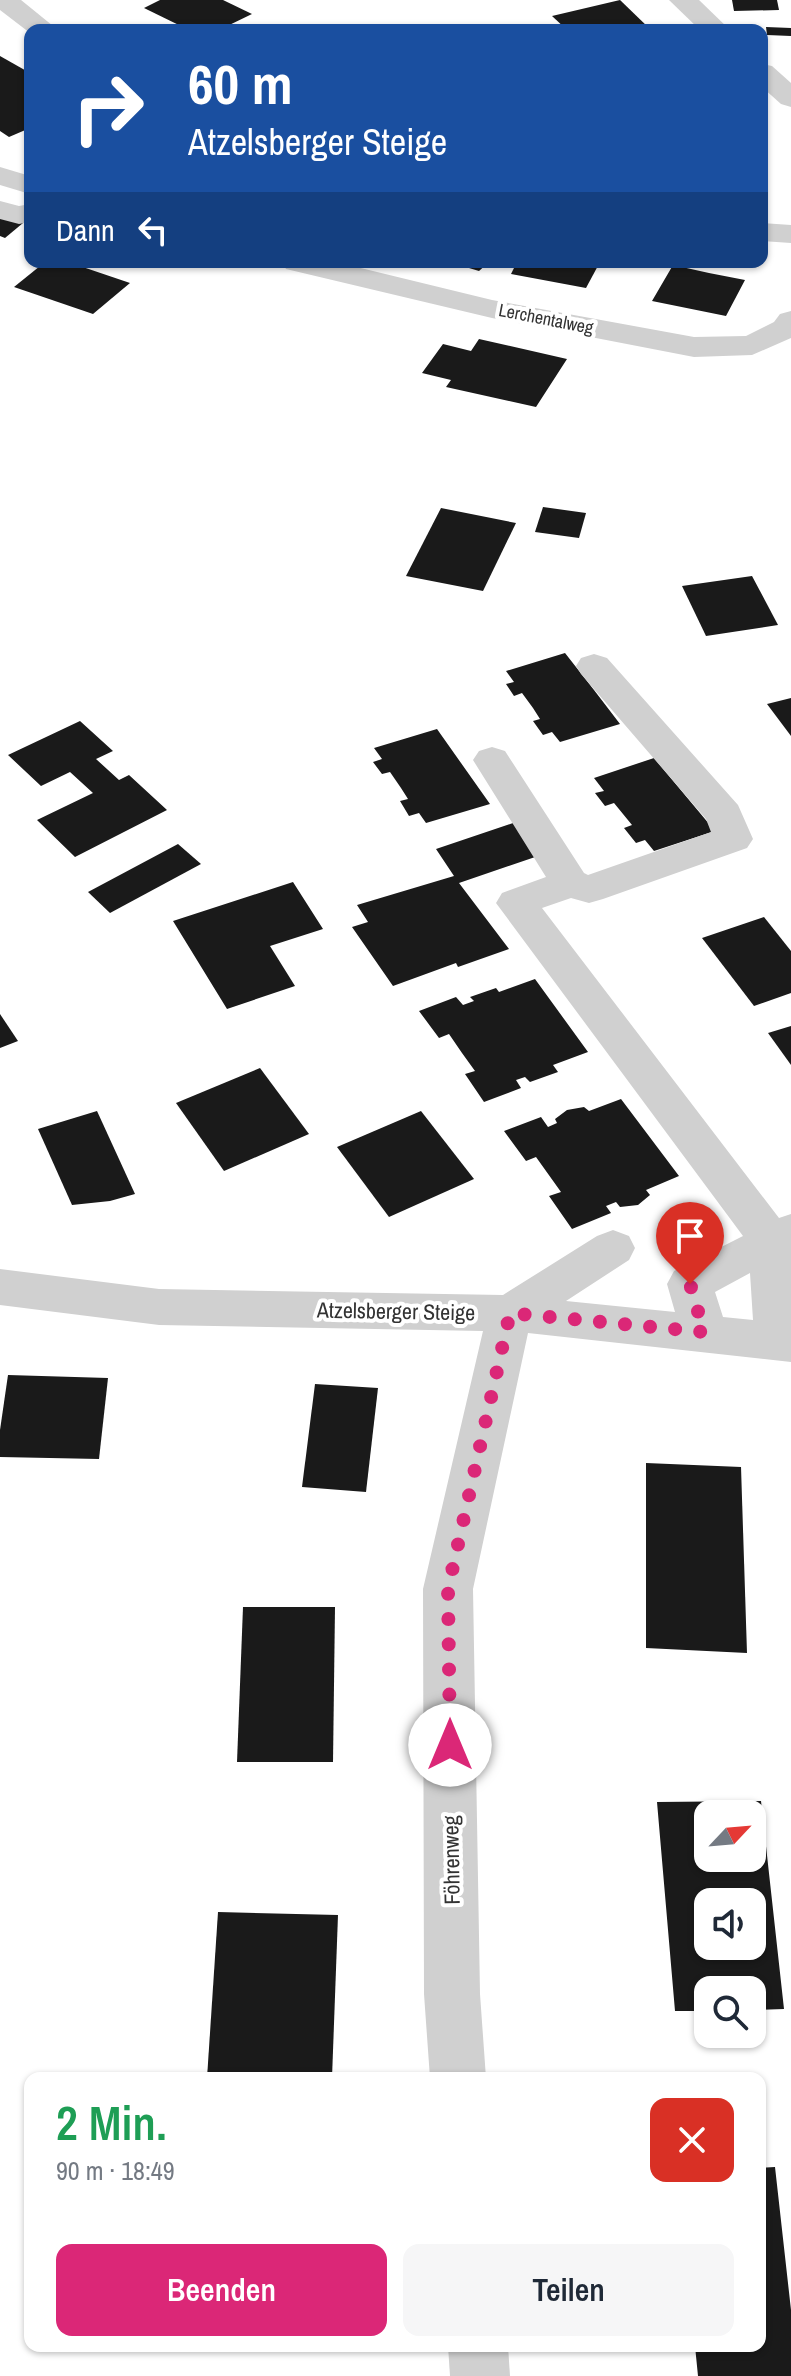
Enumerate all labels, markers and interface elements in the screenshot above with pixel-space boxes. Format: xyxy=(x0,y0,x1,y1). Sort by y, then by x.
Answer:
text: 60 m xyxy=(188,46,293,121)
icon: right xyxy=(56,56,160,160)
text: Atzelsberger Steige xyxy=(188,118,447,166)
icon: left xyxy=(131,208,175,252)
text: Dann xyxy=(56,210,115,250)
street label: Lerchentalweg xyxy=(497,297,596,340)
pin xyxy=(656,1202,724,1284)
icon: arrive xyxy=(668,1214,712,1258)
street label: Atzelsberger Steige xyxy=(316,1295,475,1327)
position arrow xyxy=(408,1703,492,1787)
north arrow xyxy=(694,1800,766,1872)
map controls xyxy=(694,1800,766,2048)
street label: Föhrenweg xyxy=(435,1815,467,1905)
button: sound xyxy=(694,1888,766,1960)
button: search xyxy=(694,1976,766,2048)
text: 2 Min. xyxy=(56,2090,167,2155)
button: close xyxy=(650,2098,734,2182)
text: 90 m · 18:49 xyxy=(56,2153,175,2188)
button: Beenden xyxy=(56,2244,387,2336)
button: Teilen xyxy=(403,2244,734,2336)

